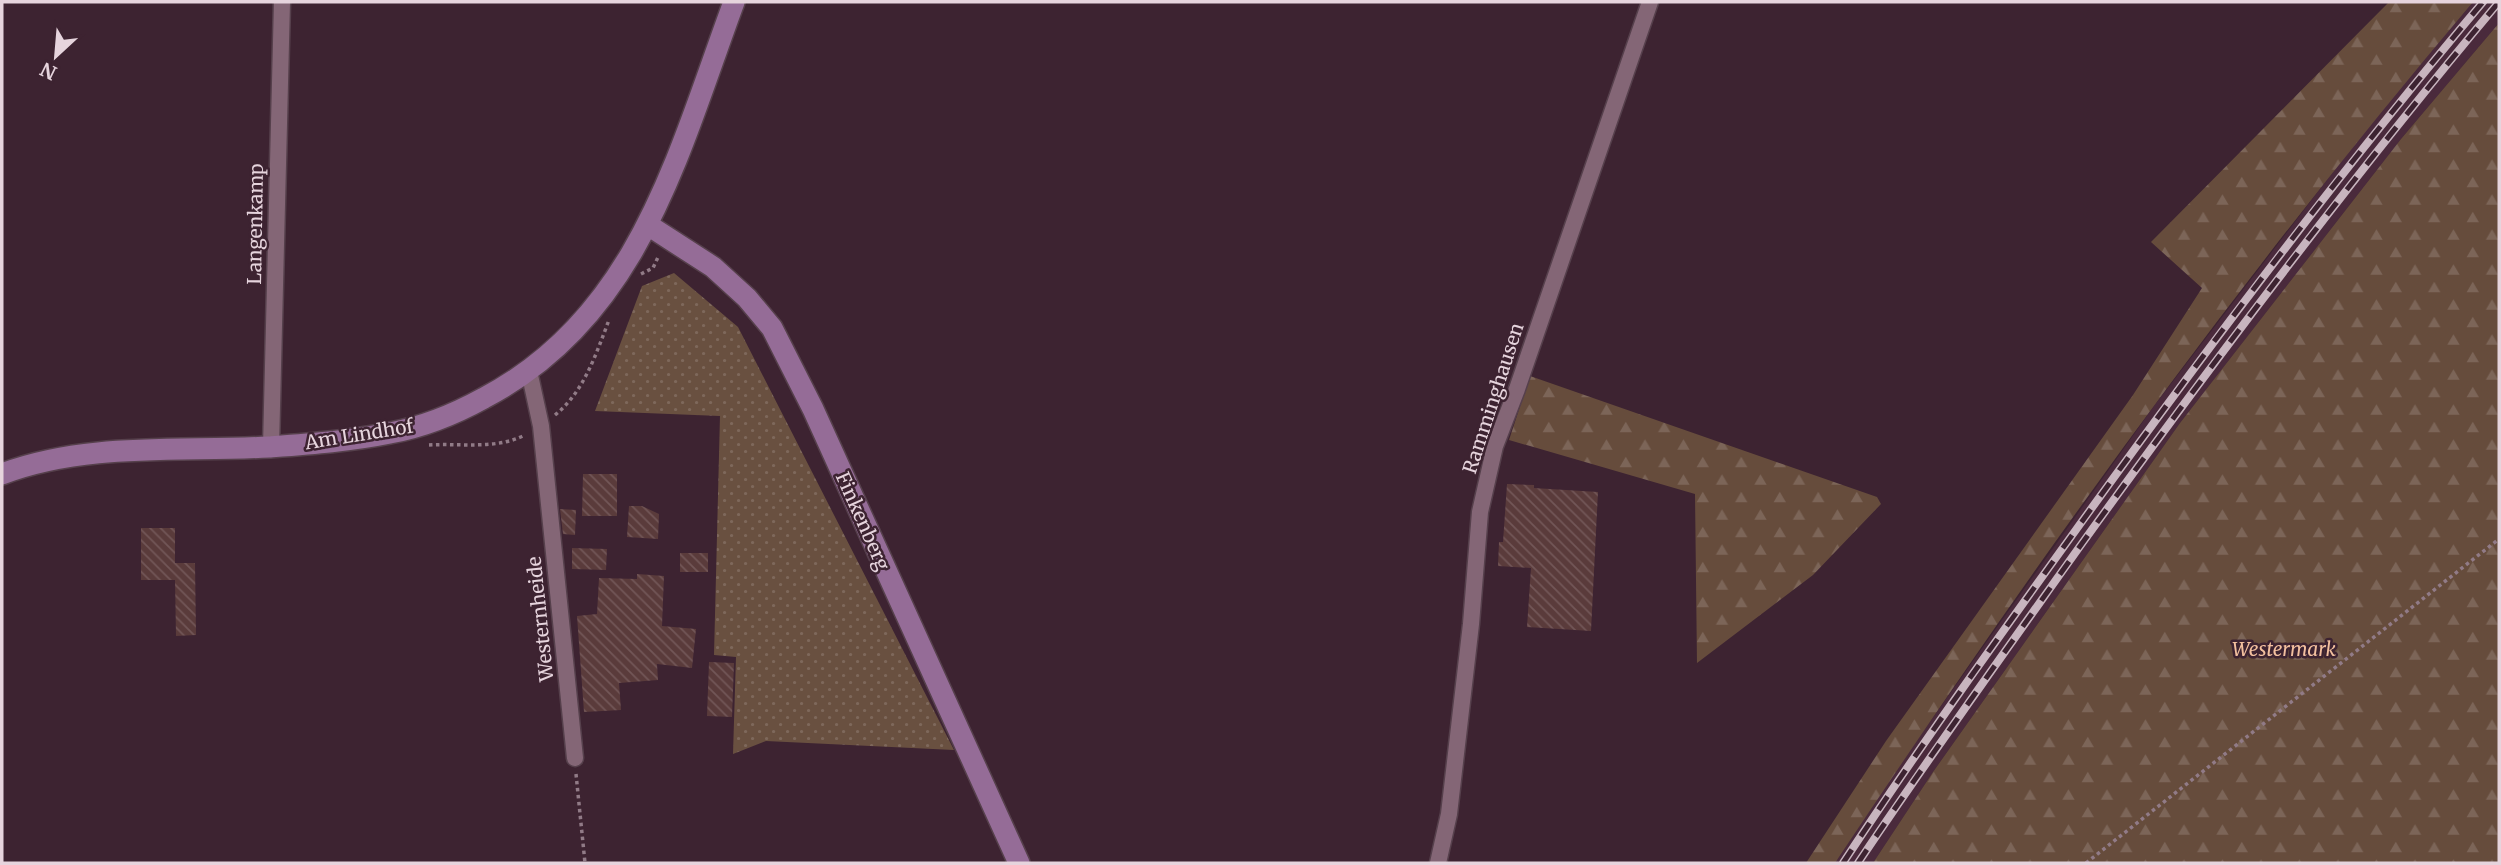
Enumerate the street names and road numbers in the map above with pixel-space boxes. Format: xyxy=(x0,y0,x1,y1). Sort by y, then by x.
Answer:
street label: Langenkamp xyxy=(242,163,268,285)
street label: Ramminghausen xyxy=(1457,319,1529,476)
street label: Am Lindhof xyxy=(302,413,416,455)
street label: Finkenberg xyxy=(831,468,896,574)
street label: Westernheide xyxy=(521,555,559,684)

